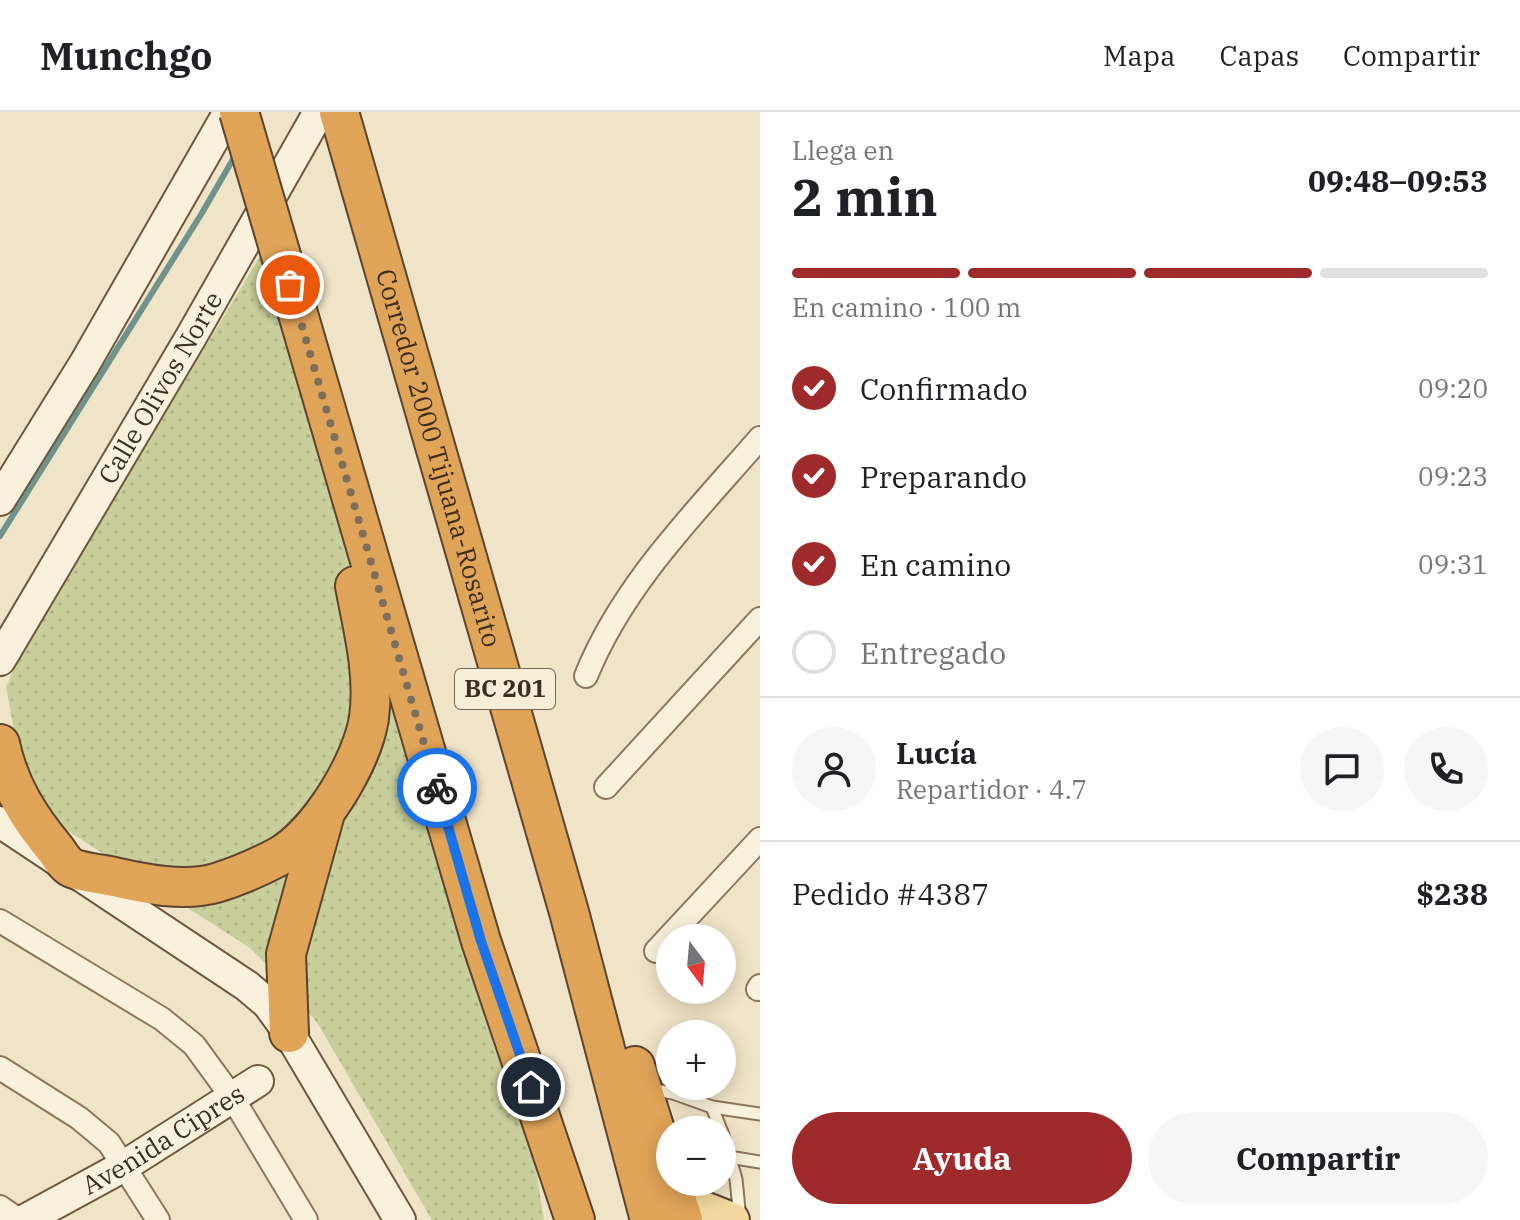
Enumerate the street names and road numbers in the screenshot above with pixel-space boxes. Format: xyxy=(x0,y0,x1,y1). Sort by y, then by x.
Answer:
street label: Corredor 2000 Tijuana-Rosarito xyxy=(369,265,510,651)
street label: Calle Olivos Norte xyxy=(90,285,229,490)
road number: BC 201 xyxy=(455,669,555,709)
street label: Avenida Cipres xyxy=(76,1076,250,1202)

